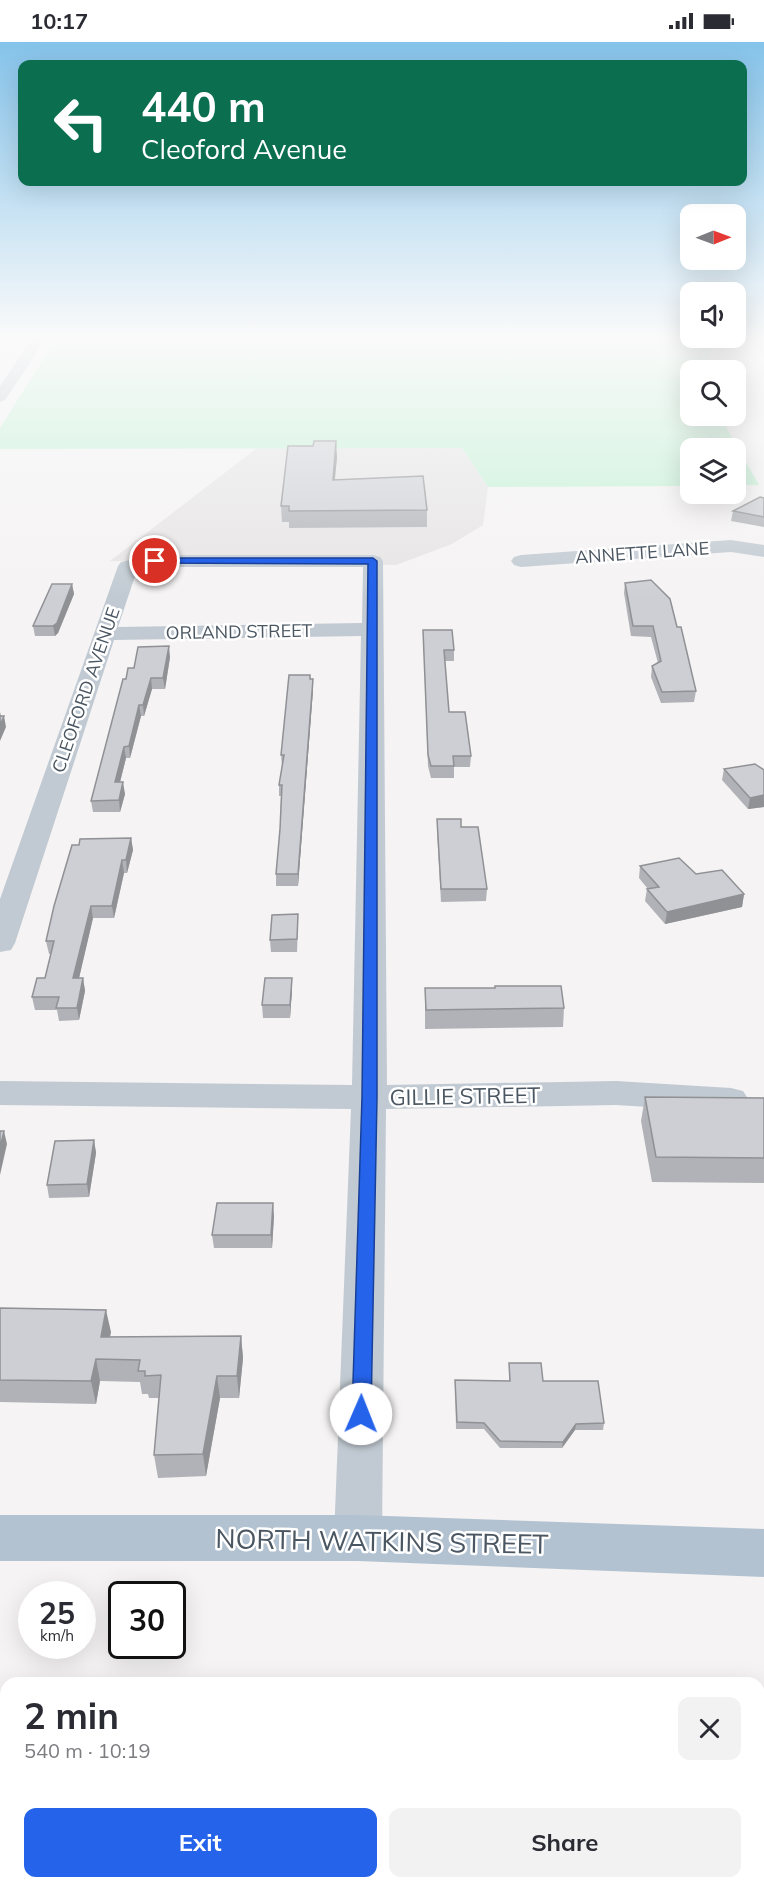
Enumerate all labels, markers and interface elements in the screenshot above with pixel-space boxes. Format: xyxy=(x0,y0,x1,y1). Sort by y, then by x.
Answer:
text: 10:17 xyxy=(30,7,88,35)
text: 440 m xyxy=(141,80,266,133)
icon: left xyxy=(42,84,120,162)
text: Cleoford Avenue xyxy=(141,132,347,166)
north arrow xyxy=(680,204,746,270)
map controls xyxy=(680,204,746,504)
button: sound xyxy=(680,282,746,348)
button: search xyxy=(680,360,746,426)
button: layers xyxy=(680,438,746,504)
pin xyxy=(129,535,180,586)
street label: ANNETTE LANE xyxy=(574,536,710,569)
icon: arrive xyxy=(138,544,171,577)
street label: CLEOFORD AVENUE xyxy=(46,604,125,776)
street label: ORLAND STREET xyxy=(165,619,313,644)
street label: GILLIE STREET xyxy=(389,1081,541,1111)
position arrow xyxy=(329,1382,393,1446)
street label: NORTH WATKINS STREET xyxy=(215,1521,549,1561)
speed limit sign: 30 xyxy=(108,1581,186,1659)
text: 25 xyxy=(39,1594,75,1632)
text: km/h xyxy=(40,1626,74,1645)
text: 2 min xyxy=(24,1693,119,1738)
button: close xyxy=(678,1697,741,1760)
text: 540 m · 10:19 xyxy=(24,1738,150,1763)
button: Exit xyxy=(24,1808,377,1877)
button: Share xyxy=(389,1808,741,1877)

